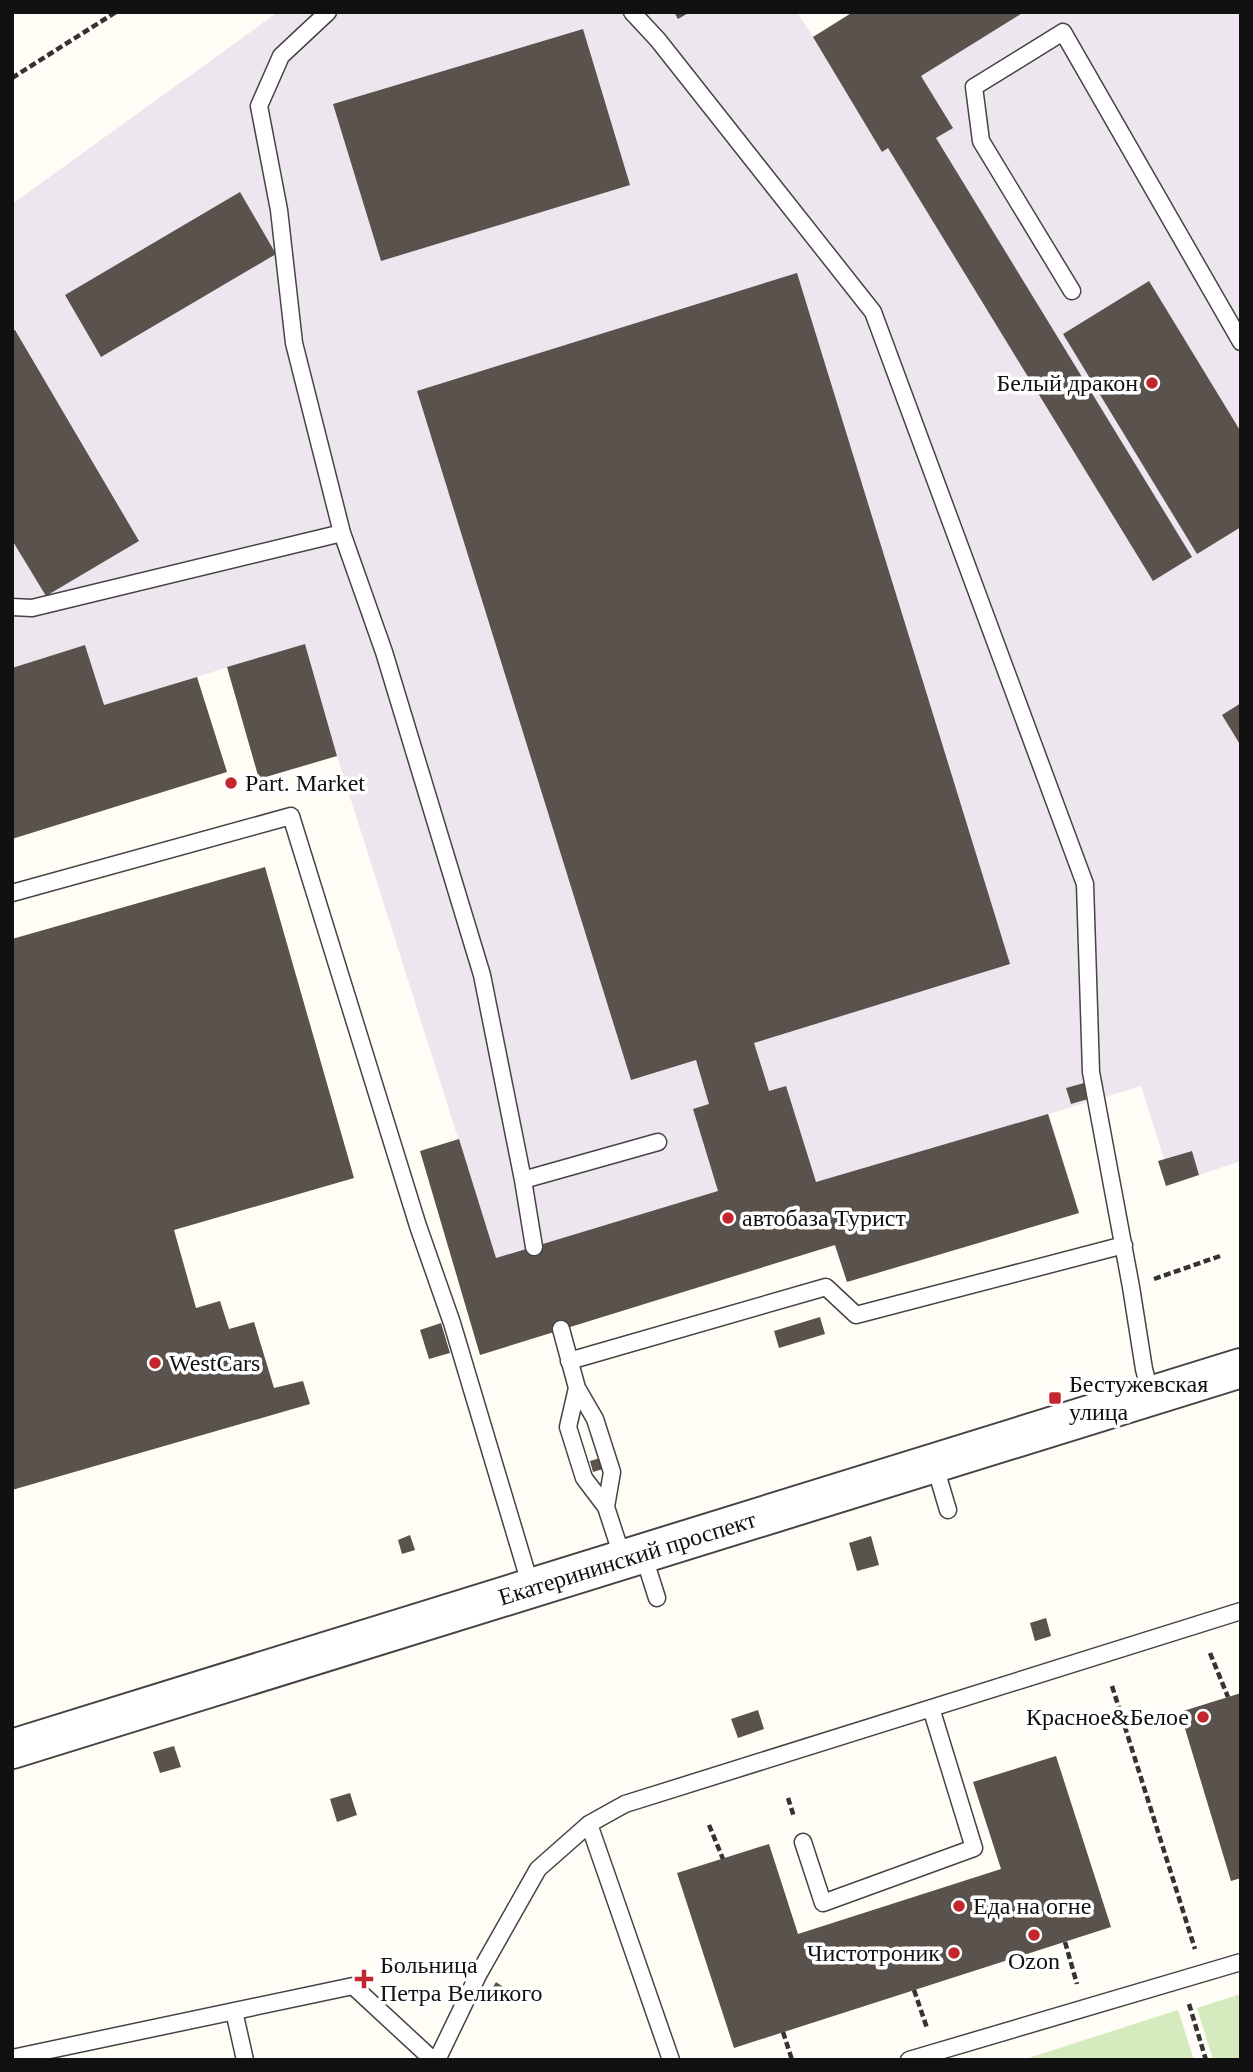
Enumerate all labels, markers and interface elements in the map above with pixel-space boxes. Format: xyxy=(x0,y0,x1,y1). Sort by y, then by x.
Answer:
place label: Белый дракон xyxy=(996,370,1138,396)
marker: Белый дракон xyxy=(1144,375,1160,391)
place label: Part. Market xyxy=(245,770,365,796)
marker: Part. Market xyxy=(223,775,239,791)
place label: автобаза Турист xyxy=(742,1205,907,1231)
marker: автобаза Турист xyxy=(720,1210,736,1226)
place label: WestCars xyxy=(169,1350,260,1376)
marker: WestCars xyxy=(147,1355,163,1371)
place label: Бестужевская улица xyxy=(1069,1371,1208,1425)
marker: Бестужевская улица xyxy=(1047,1390,1063,1406)
street label: Екатерининский проспект xyxy=(495,1506,759,1610)
place label: Красное&Белое xyxy=(1026,1704,1189,1730)
marker: Красное&Белое xyxy=(1195,1709,1211,1725)
place label: Еда на огне xyxy=(973,1893,1091,1919)
marker: Еда на огне xyxy=(951,1898,967,1914)
marker: Ozon xyxy=(1026,1927,1042,1943)
place label: Чистотроник xyxy=(807,1940,940,1966)
marker: Чистотроник xyxy=(946,1945,962,1961)
place label: Ozon xyxy=(1008,1948,1060,1974)
place label: Больница Петра Великого xyxy=(380,1952,543,2006)
marker: Больница Петра Великого xyxy=(354,1969,374,1989)

